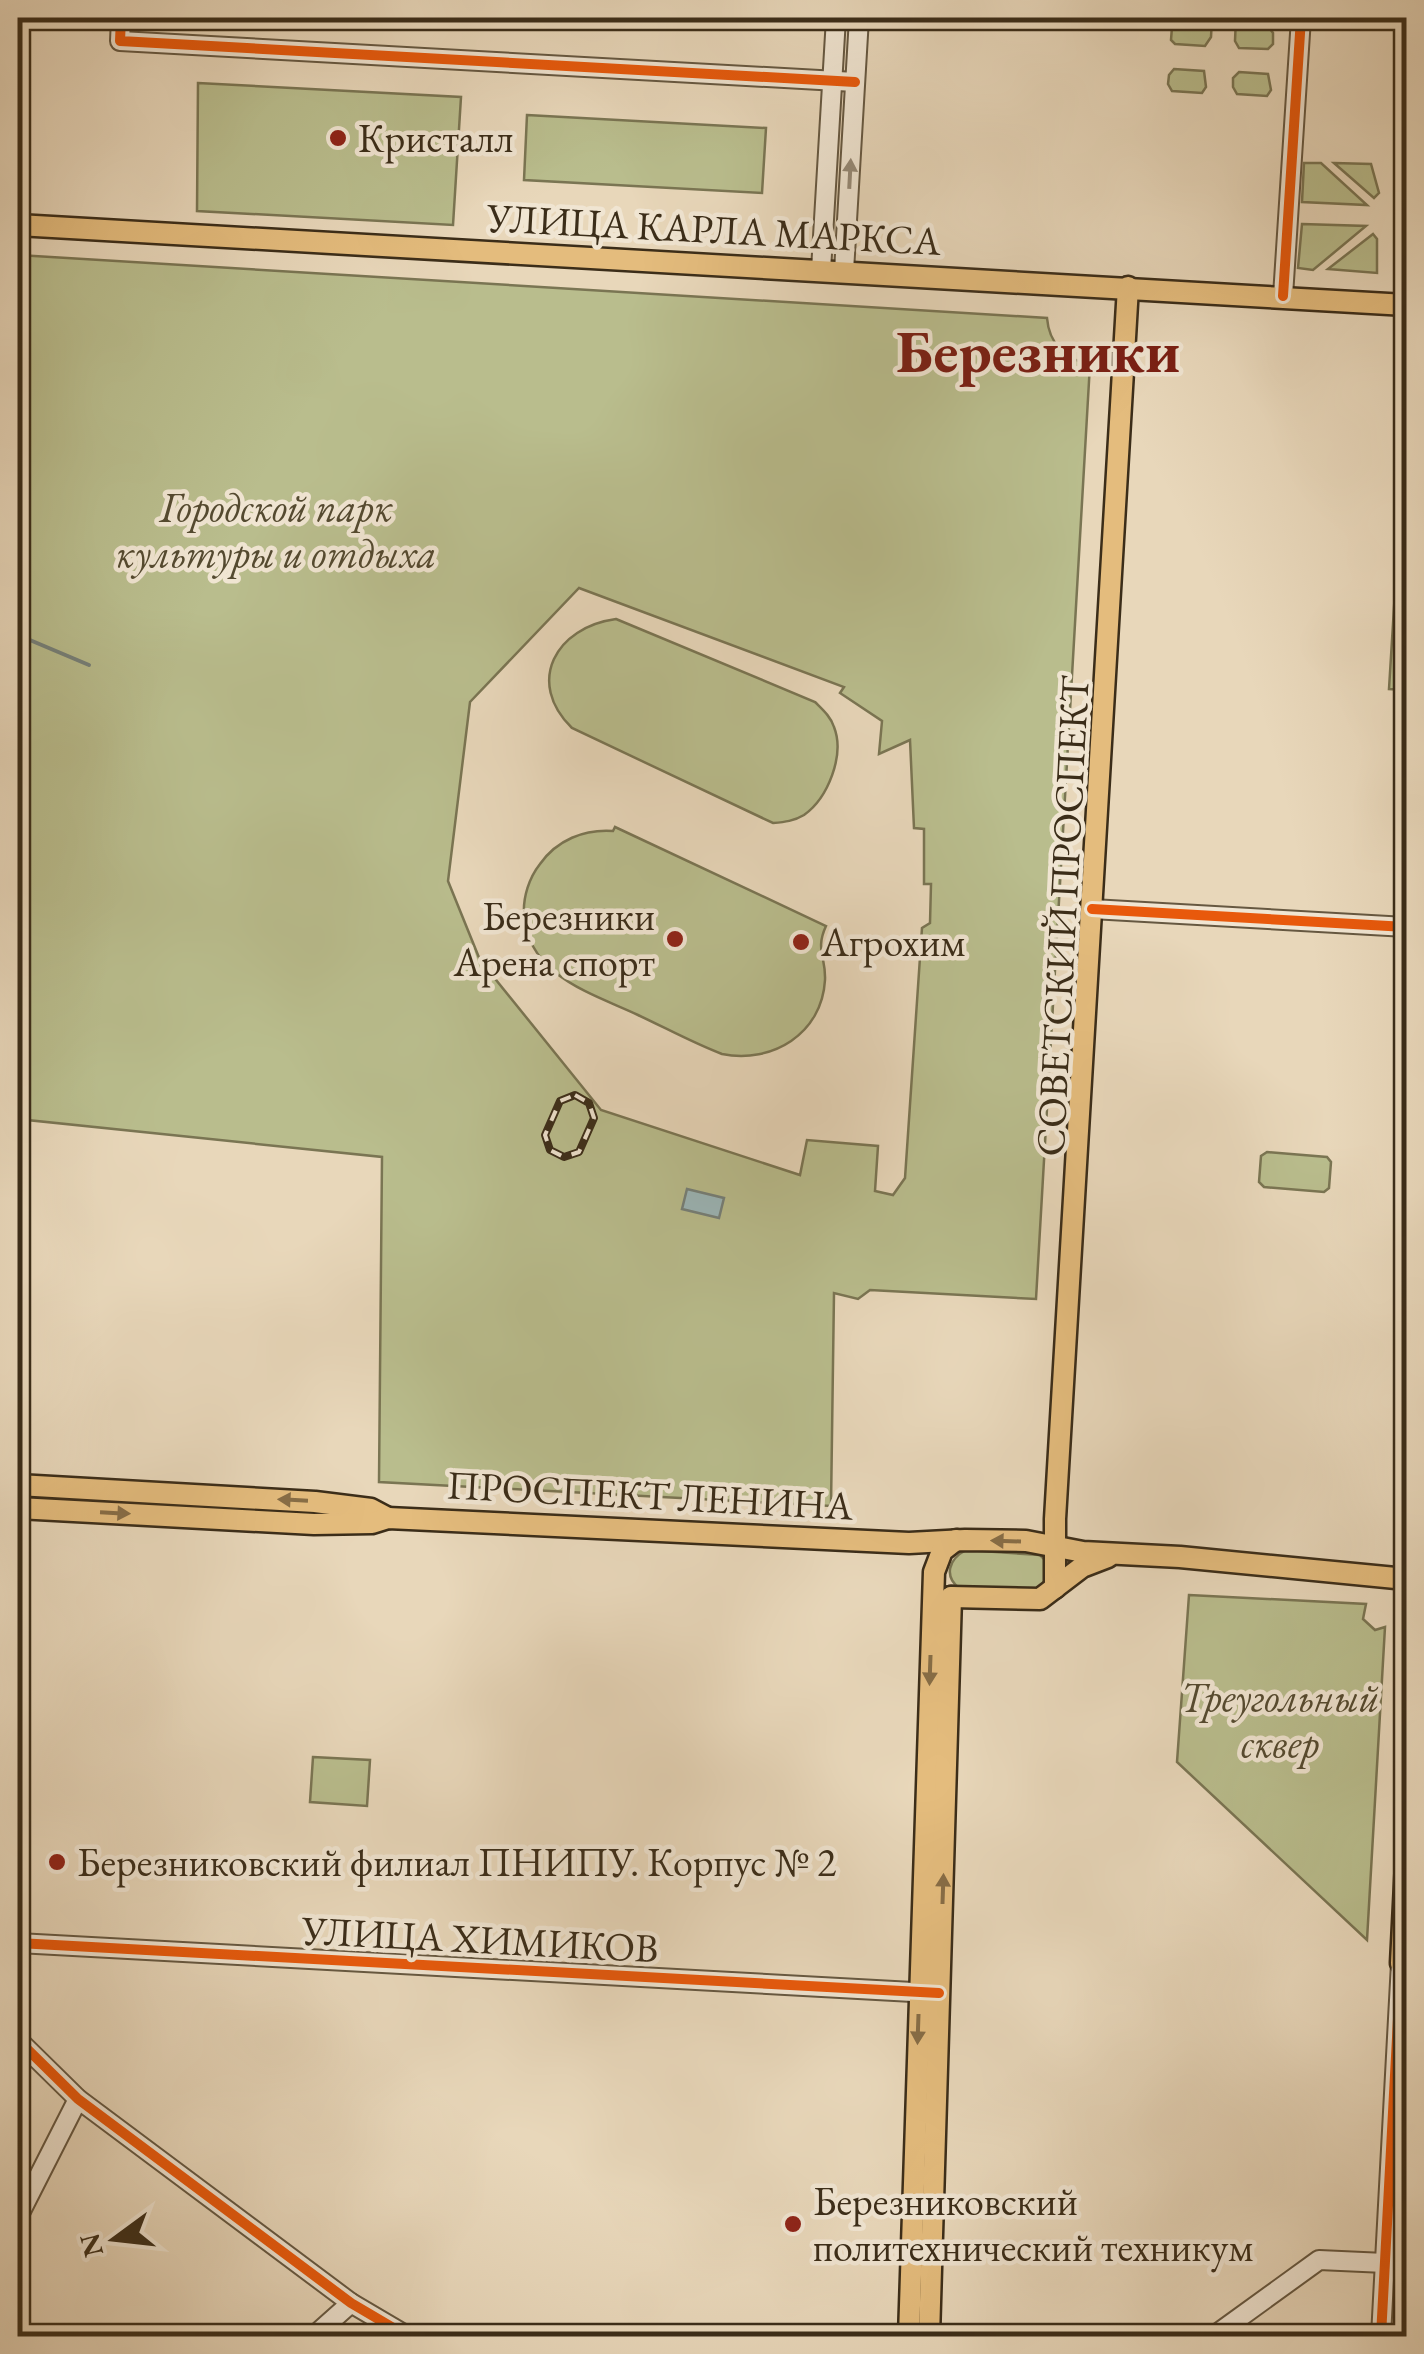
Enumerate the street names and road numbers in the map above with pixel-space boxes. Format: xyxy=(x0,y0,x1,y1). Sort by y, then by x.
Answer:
street label: УЛИЦА КАРЛА МАРКСА xyxy=(485,191,943,267)
street label: СОВЕТСКИЙ ПРОСПЕКТ xyxy=(1023,674,1101,1158)
street label: ПРОСПЕКТ ЛЕНИНА xyxy=(446,1458,855,1532)
street label: УЛИЦА ХИМИКОВ xyxy=(299,1904,660,1974)

